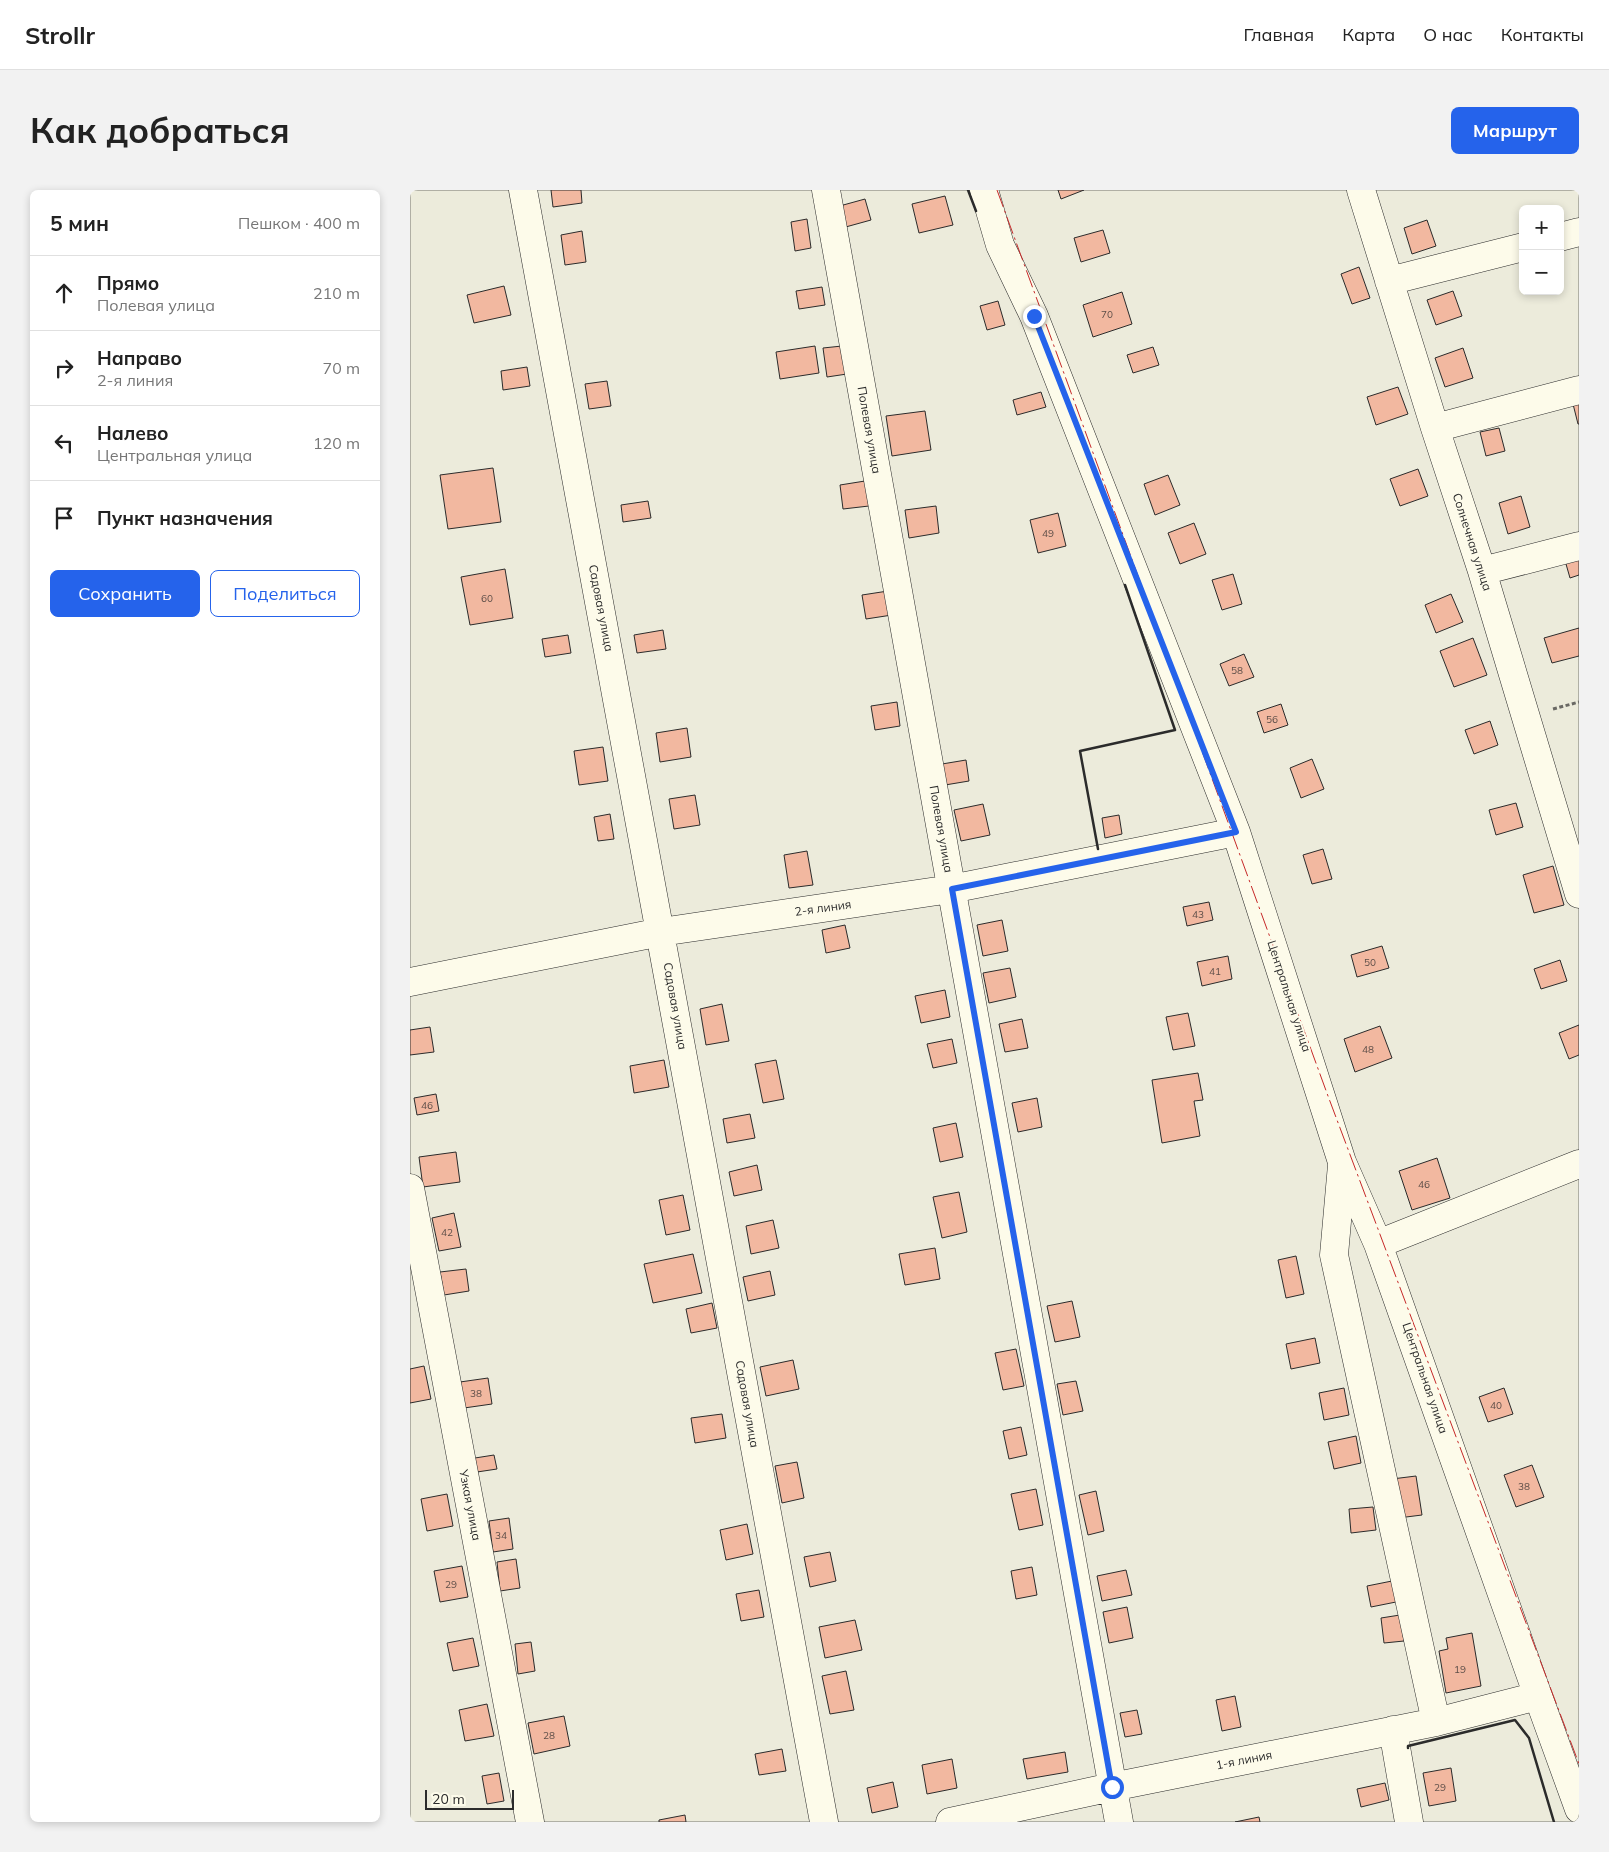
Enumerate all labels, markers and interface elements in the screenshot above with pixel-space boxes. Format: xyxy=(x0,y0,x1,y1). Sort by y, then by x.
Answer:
text: Strollr xyxy=(25,20,95,50)
text: Главная xyxy=(1244,23,1314,46)
text: Карта xyxy=(1342,23,1395,46)
text: О нас xyxy=(1423,23,1473,46)
text: Контакты xyxy=(1501,23,1584,46)
button: Маршрут xyxy=(1451,107,1579,154)
text: Как добраться xyxy=(30,108,290,152)
map controls xyxy=(1519,205,1564,295)
button: + xyxy=(1519,205,1564,250)
text: 5 мин xyxy=(50,210,109,236)
text: Пешком · 400 m xyxy=(238,213,360,233)
button: − xyxy=(1519,250,1564,295)
text: Прямо xyxy=(97,271,159,295)
icon: ahead xyxy=(50,279,78,307)
text: 210 m xyxy=(313,283,360,303)
text: Полевая улица xyxy=(97,295,215,315)
route end xyxy=(1023,305,1046,328)
house number: 70 xyxy=(1101,308,1113,321)
text: Направо xyxy=(97,346,182,370)
icon: right xyxy=(50,354,78,382)
text: 70 m xyxy=(323,358,360,378)
text: 2-я линия xyxy=(97,370,173,390)
street label: Полевая улица xyxy=(854,385,885,475)
text: Налево xyxy=(97,421,169,445)
icon: left xyxy=(50,429,78,457)
text: 120 m xyxy=(313,433,360,453)
text: Центральная улица xyxy=(97,445,252,465)
street label: Солнечная улица xyxy=(1450,491,1495,593)
icon: arrive xyxy=(50,504,78,532)
text: Пункт назначения xyxy=(97,506,273,530)
house number: 49 xyxy=(1042,527,1054,540)
street label: Садовая улица xyxy=(586,563,617,653)
button: Сохранить xyxy=(50,570,200,617)
button: Поделиться xyxy=(210,570,360,617)
house number: 60 xyxy=(481,592,493,605)
house number: 58 xyxy=(1231,664,1243,677)
house number: 56 xyxy=(1266,713,1278,726)
street label: Полевая улица xyxy=(926,784,957,874)
street label: 2-я линия xyxy=(794,896,852,919)
house number: 43 xyxy=(1192,908,1204,921)
street label: Центральная улица xyxy=(1264,938,1315,1054)
house number: 50 xyxy=(1364,956,1376,969)
street label: Садовая улица xyxy=(660,961,691,1051)
house number: 41 xyxy=(1209,965,1221,978)
house number: 48 xyxy=(1362,1043,1374,1056)
house number: 46 xyxy=(421,1099,433,1112)
house number: 46 xyxy=(1418,1178,1430,1191)
house number: 42 xyxy=(441,1226,453,1239)
street label: Центральная улица xyxy=(1399,1320,1452,1435)
street label: Садовая улица xyxy=(732,1359,763,1449)
house number: 38 xyxy=(470,1387,482,1400)
house number: 40 xyxy=(1490,1399,1502,1412)
street label: Узкая улица xyxy=(456,1467,485,1542)
house number: 38 xyxy=(1518,1480,1530,1493)
house number: 34 xyxy=(495,1529,507,1542)
house number: 29 xyxy=(445,1578,457,1591)
house number: 19 xyxy=(1454,1663,1466,1676)
house number: 28 xyxy=(543,1729,555,1742)
street label: 1-я линия xyxy=(1214,1747,1273,1772)
route start xyxy=(1101,1776,1124,1799)
house number: 29 xyxy=(1434,1781,1446,1794)
scale bar xyxy=(425,1787,514,1810)
text: 20 m xyxy=(432,1790,465,1808)

